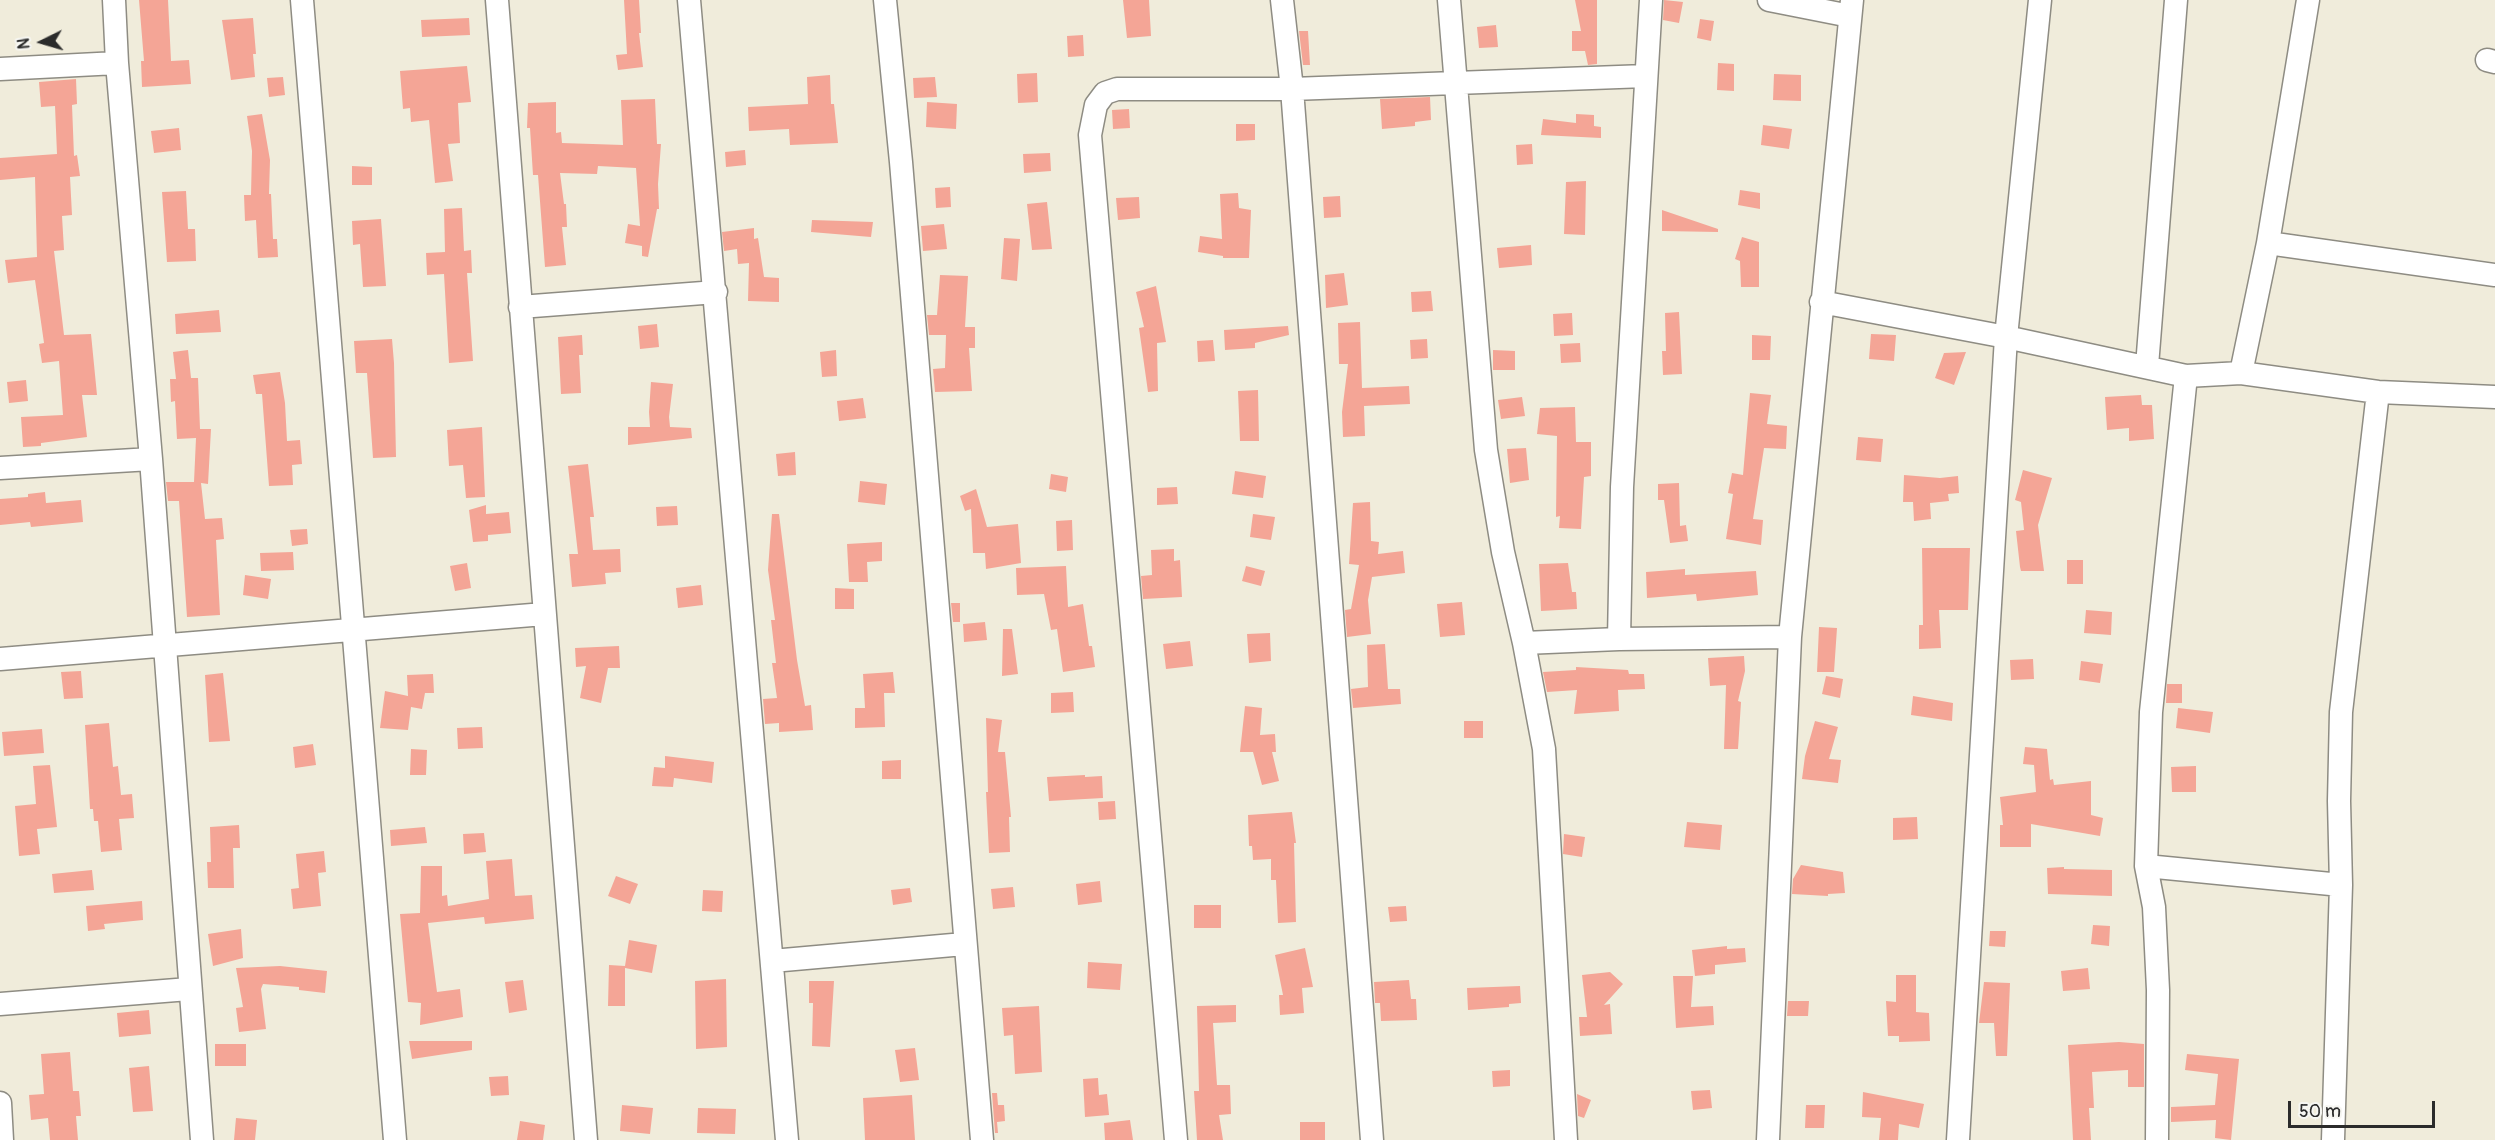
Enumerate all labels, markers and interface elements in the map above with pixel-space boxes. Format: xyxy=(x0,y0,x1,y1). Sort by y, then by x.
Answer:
north arrow xyxy=(12,12,72,72)
text: N xyxy=(14,37,35,50)
scale bar xyxy=(2291,1089,2438,1127)
text: 50 m xyxy=(2299,1100,2341,1123)

